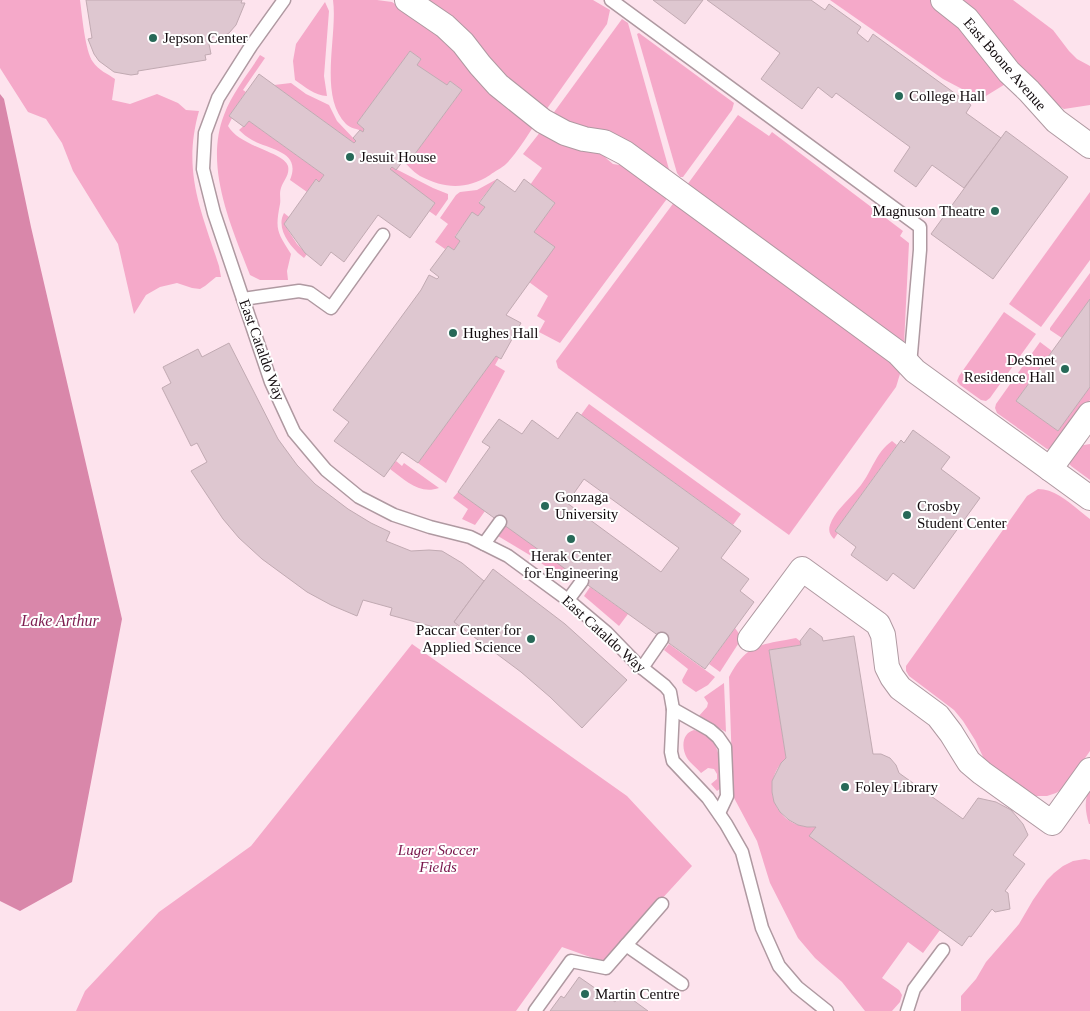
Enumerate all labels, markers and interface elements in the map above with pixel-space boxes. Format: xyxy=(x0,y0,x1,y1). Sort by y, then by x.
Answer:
street label: East Boone Avenue xyxy=(961,15,1050,114)
place label: Jepson Center xyxy=(163,30,248,46)
marker: Jepson Center xyxy=(147,32,159,44)
place label: College Hall xyxy=(909,88,985,104)
marker: College Hall xyxy=(893,90,905,102)
place label: Jesuit House xyxy=(360,149,437,165)
marker: Jesuit House xyxy=(344,151,356,163)
place label: Magnuson Theatre xyxy=(872,203,985,219)
marker: Magnuson Theatre xyxy=(989,205,1001,217)
street label: East Cataldo Way xyxy=(236,297,288,403)
place label: Hughes Hall xyxy=(463,325,538,341)
marker: Hughes Hall xyxy=(447,327,459,339)
place label: DeSmet Residence Hall xyxy=(964,352,1056,385)
marker: DeSmet Residence Hall xyxy=(1059,363,1071,375)
place label: Gonzaga University xyxy=(555,489,619,522)
place label: Crosby Student Center xyxy=(917,498,1007,531)
marker: Gonzaga University xyxy=(539,500,551,512)
marker: Crosby Student Center xyxy=(901,509,913,521)
marker: Herak Center for Engineering xyxy=(565,533,577,545)
place label: Herak Center for Engineering xyxy=(524,548,619,581)
street label: East Cataldo Way xyxy=(559,592,649,676)
water label: Lake Arthur xyxy=(20,612,100,629)
place label: Paccar Center for Applied Science xyxy=(416,622,521,655)
marker: Paccar Center for Applied Science xyxy=(525,633,537,645)
place label: Foley Library xyxy=(855,779,938,795)
marker: Foley Library xyxy=(839,781,851,793)
park label: Luger Soccer Fields xyxy=(397,842,478,875)
place label: Martin Centre xyxy=(595,986,680,1002)
marker: Martin Centre xyxy=(579,988,591,1000)

